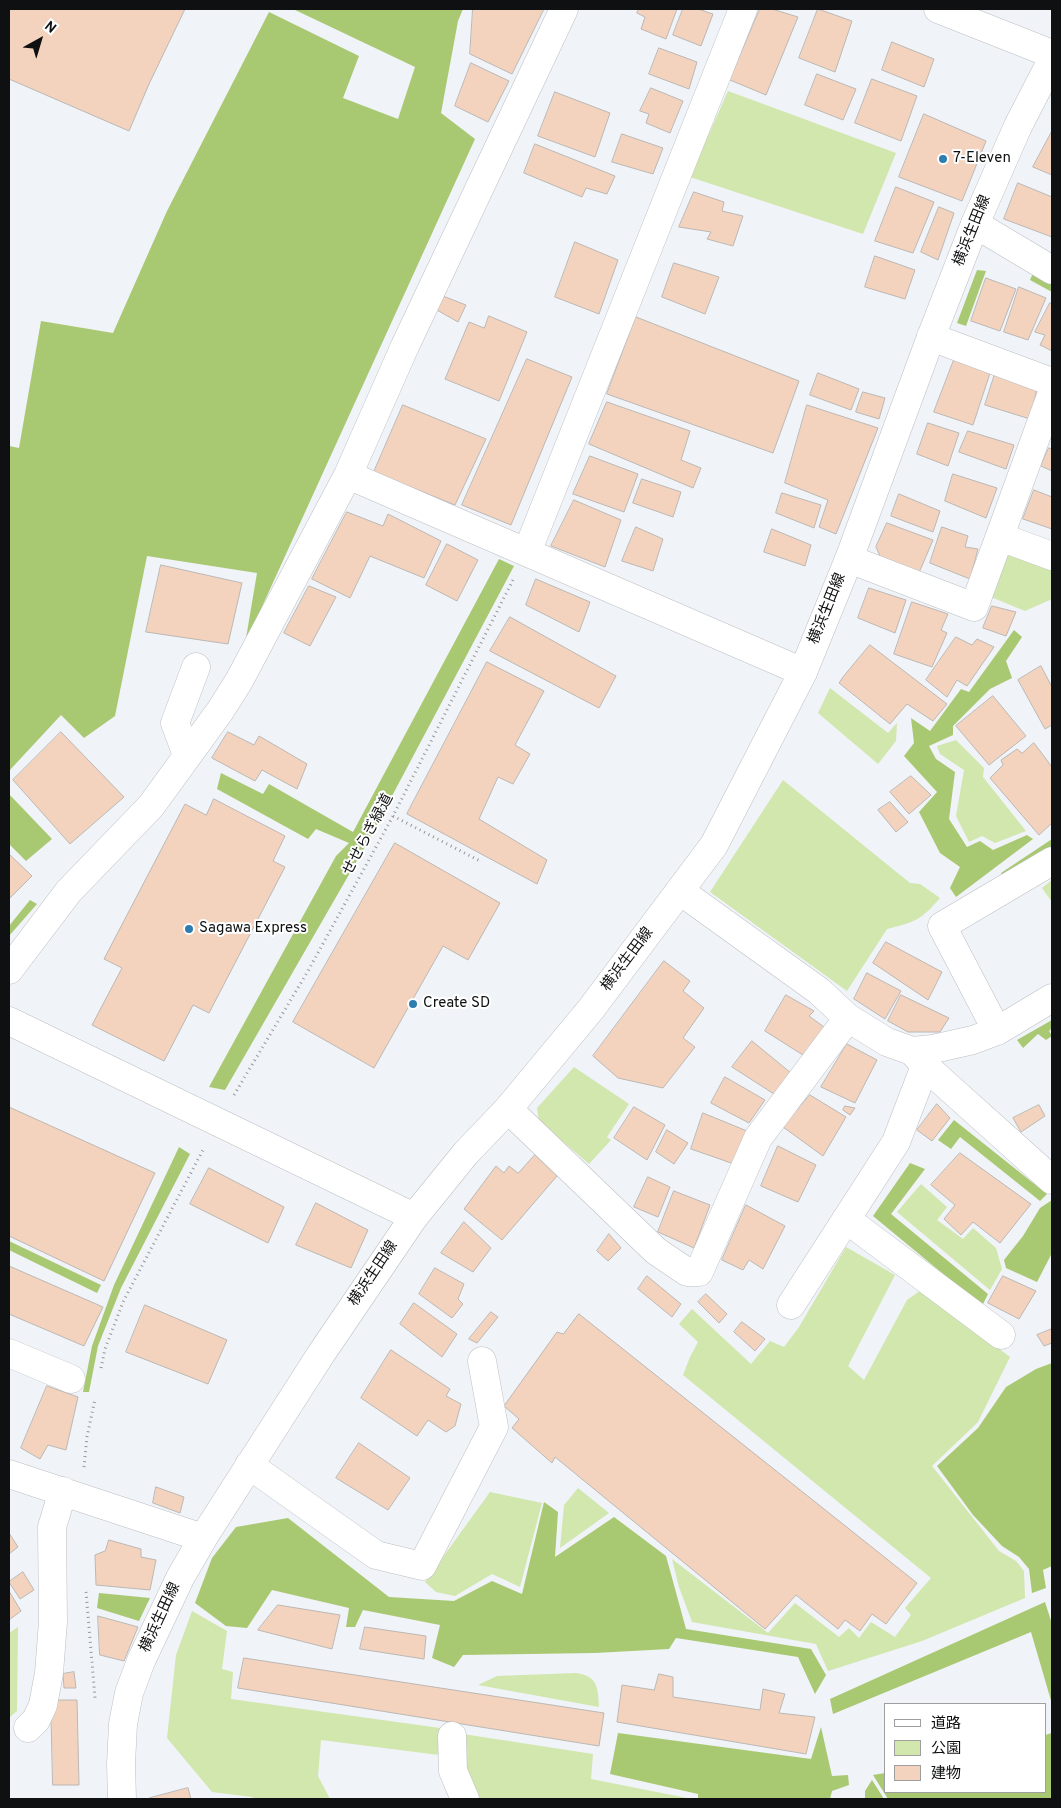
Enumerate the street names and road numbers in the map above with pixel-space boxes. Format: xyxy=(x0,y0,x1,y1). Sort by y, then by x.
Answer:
street label: 横浜生田線 xyxy=(951,193,995,269)
street label: 横浜生田線 xyxy=(806,571,850,647)
street label: せせらぎ緑道 xyxy=(340,791,398,879)
street label: 横浜生田線 xyxy=(598,925,658,995)
street label: 横浜生田線 xyxy=(346,1238,402,1310)
street label: 横浜生田線 xyxy=(137,1580,185,1656)

